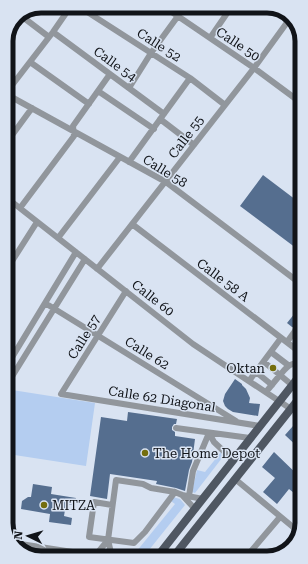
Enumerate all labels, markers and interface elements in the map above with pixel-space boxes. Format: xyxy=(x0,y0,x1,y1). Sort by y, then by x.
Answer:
street label: Calle 50 xyxy=(213,24,263,64)
street label: Calle 52 xyxy=(134,25,184,65)
street label: Calle 54 xyxy=(91,43,140,85)
street label: Calle 55 xyxy=(165,113,207,161)
street label: Calle 58 xyxy=(140,152,190,190)
street label: Calle 58 A xyxy=(194,255,252,305)
street label: Calle 60 xyxy=(129,277,177,319)
street label: Calle 57 xyxy=(65,312,103,362)
street label: Calle 62 xyxy=(122,334,172,372)
place label: Oktan xyxy=(226,361,266,376)
marker: Oktan xyxy=(268,363,278,373)
street label: Calle 62 Diagonal xyxy=(107,383,217,415)
place label: The Home Depot xyxy=(153,446,260,461)
marker: The Home Depot xyxy=(140,448,150,458)
place label: MITZA xyxy=(52,498,95,513)
marker: MITZA xyxy=(39,500,49,510)
north arrow xyxy=(8,516,48,556)
text: N xyxy=(12,530,25,540)

